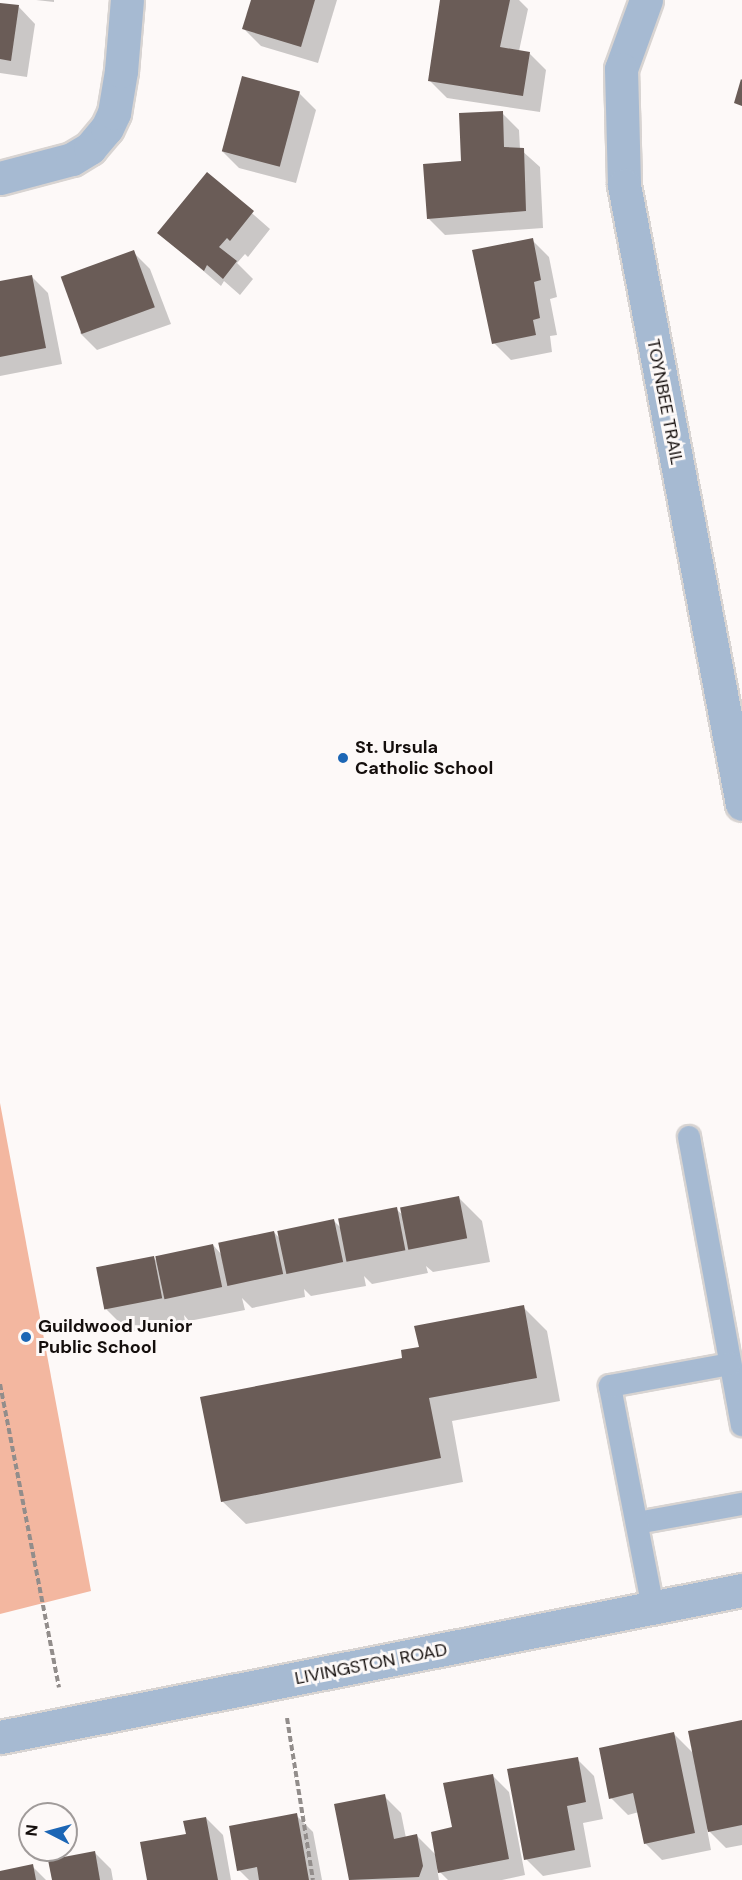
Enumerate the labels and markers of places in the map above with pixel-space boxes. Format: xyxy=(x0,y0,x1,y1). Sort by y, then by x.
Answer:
place label: St. Ursula Catholic School xyxy=(355,737,493,780)
marker: St. Ursula Catholic School xyxy=(336,751,350,765)
place label: Guildwood Junior Public School xyxy=(38,1316,192,1358)
marker: Guildwood Junior Public School xyxy=(19,1330,33,1344)

